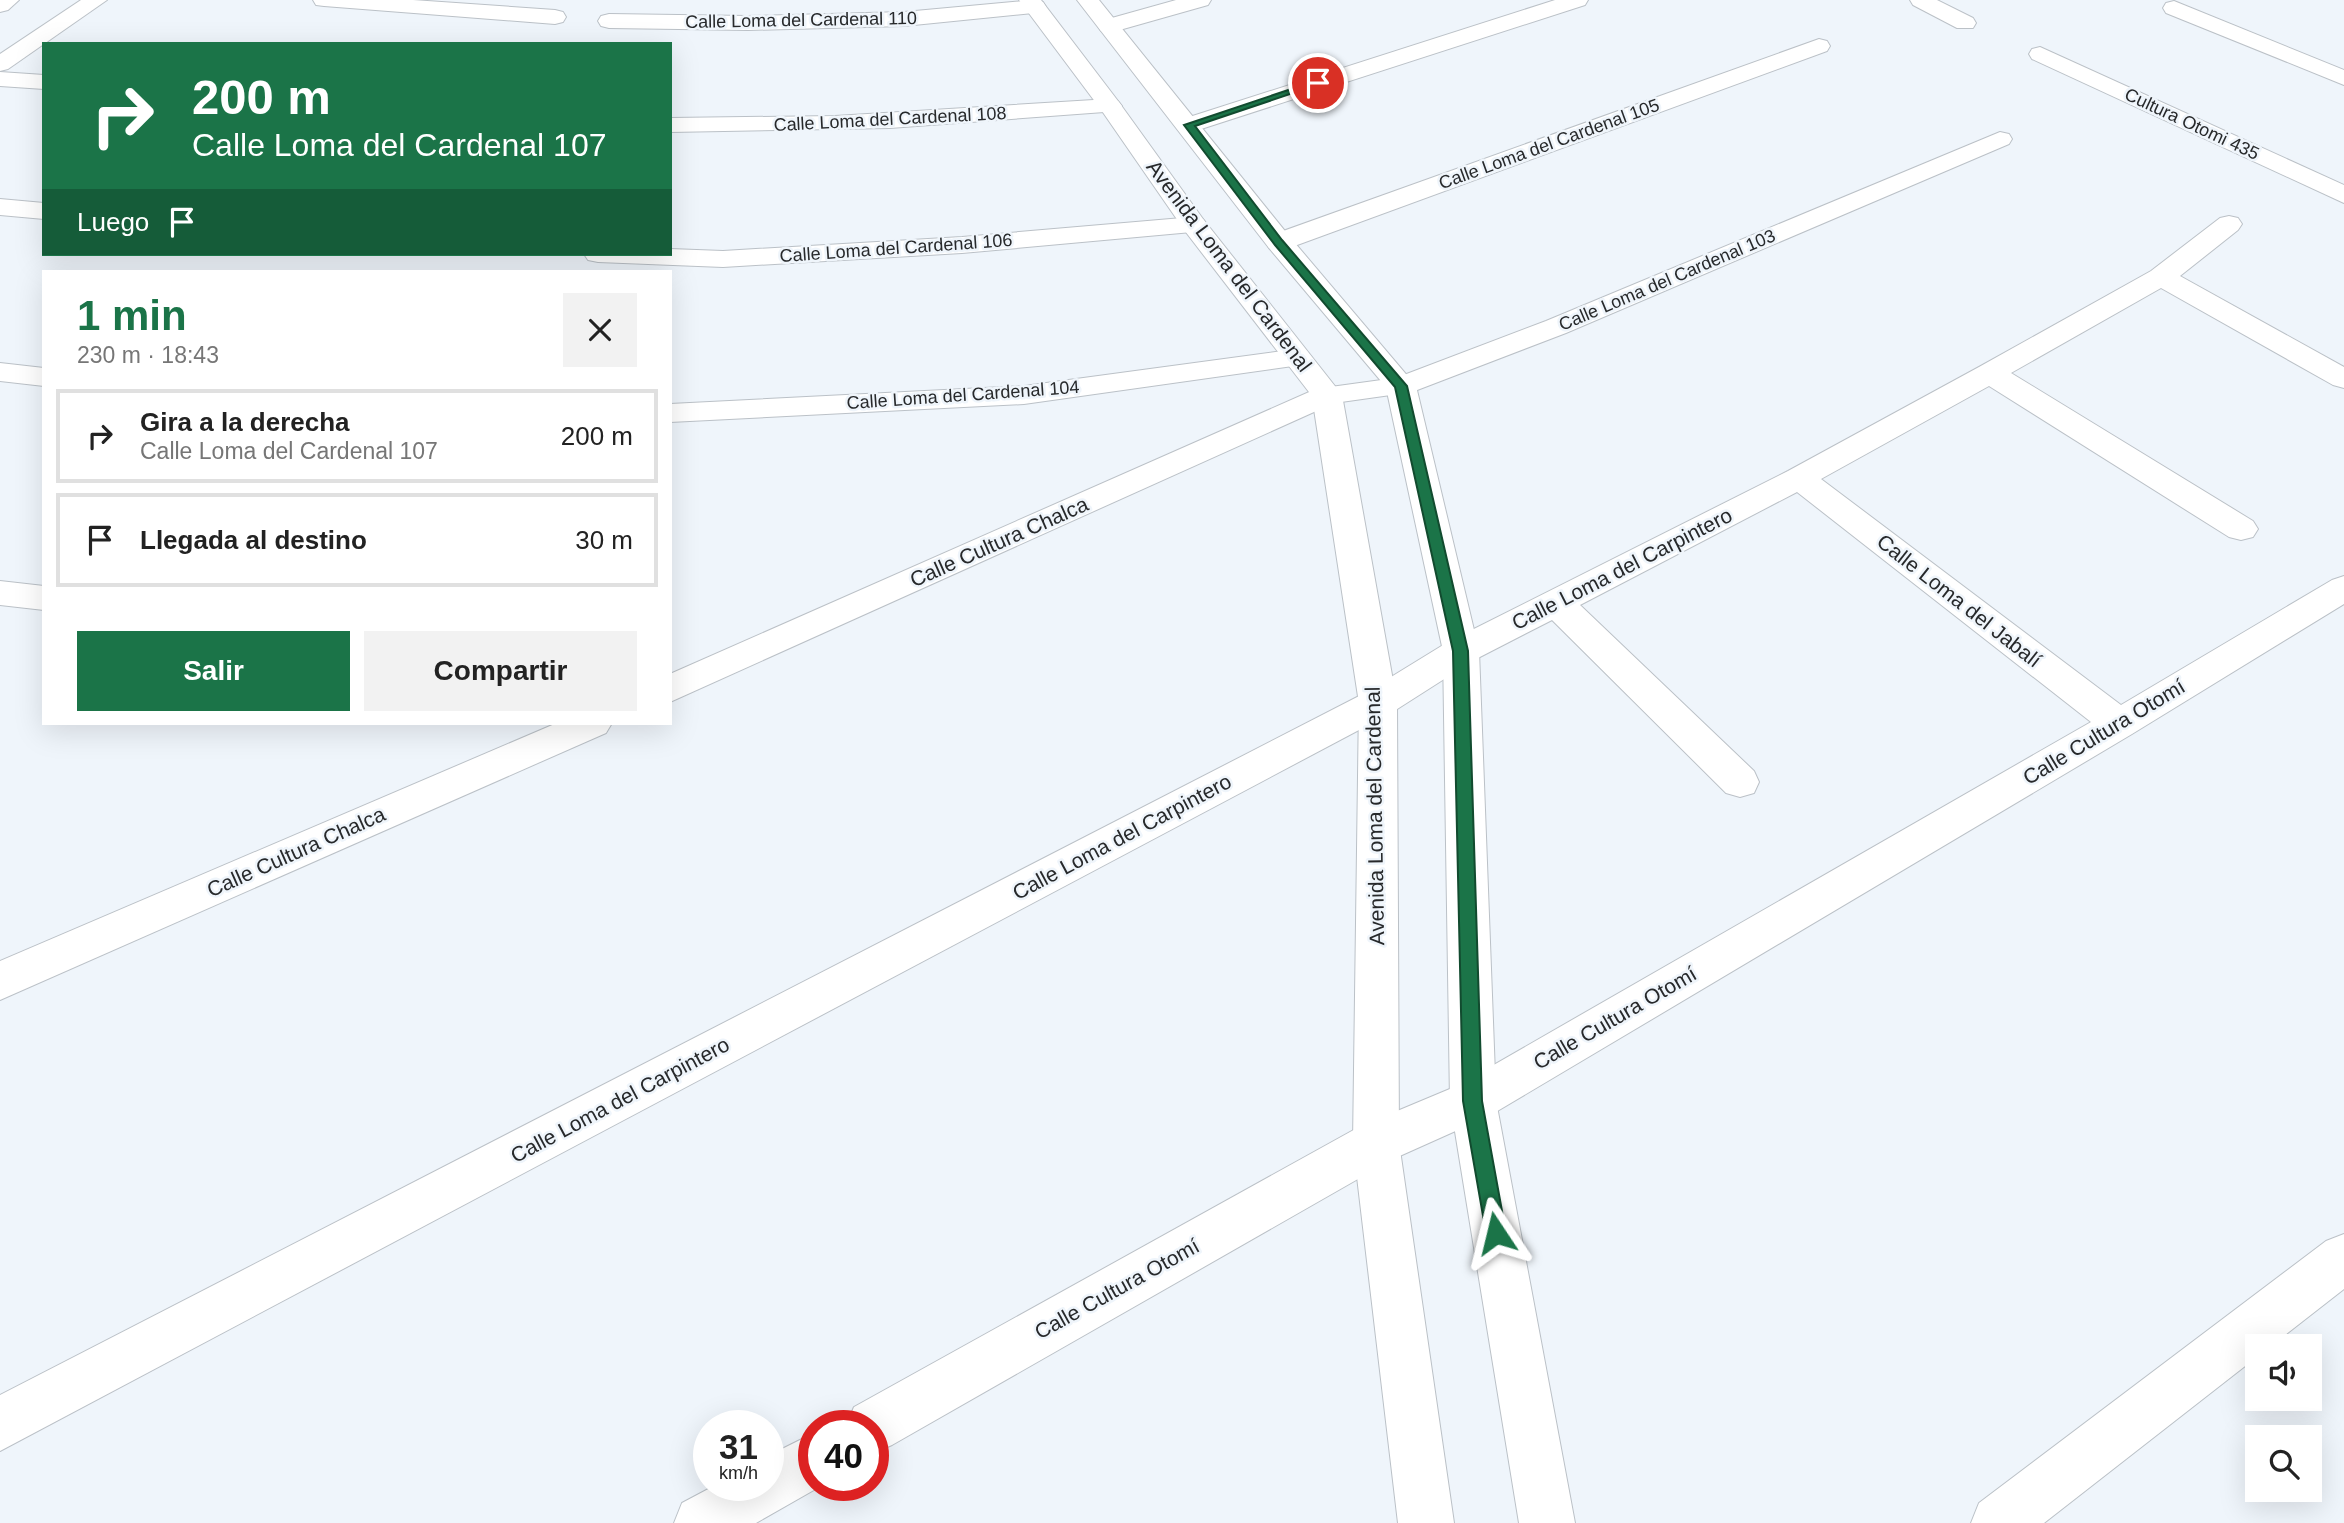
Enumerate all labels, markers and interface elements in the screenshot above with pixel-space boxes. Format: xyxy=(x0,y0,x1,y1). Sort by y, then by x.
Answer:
street label: Calle Loma del Cardenal 110 xyxy=(685,8,917,32)
pin xyxy=(1288,53,1348,113)
icon: arrive xyxy=(1299,64,1337,102)
icon: right xyxy=(77,70,168,161)
text: 200 m xyxy=(192,70,331,124)
street label: Cultura Otomi 435 xyxy=(2122,84,2262,164)
street label: Calle Loma del Cardenal 105 xyxy=(1436,95,1662,193)
street label: Calle Loma del Cardenal 108 xyxy=(773,103,1007,135)
text: Calle Loma del Cardenal 107 xyxy=(192,127,606,163)
street label: Avenida Loma del Cardenal xyxy=(1142,155,1316,376)
icon: arrive xyxy=(163,203,201,241)
text: Luego xyxy=(77,207,149,237)
street label: Calle Loma del Cardenal 103 xyxy=(1556,225,1778,335)
street label: Calle Loma del Cardenal 106 xyxy=(779,230,1013,266)
text: 1 min xyxy=(77,292,187,339)
button: close xyxy=(563,293,637,367)
text: 230 m · 18:43 xyxy=(77,342,219,368)
street label: Calle Loma del Cardenal 104 xyxy=(846,377,1080,413)
text: Gira a la derecha xyxy=(140,407,350,437)
icon: right xyxy=(81,417,119,455)
text: 200 m xyxy=(561,421,633,451)
text: Calle Loma del Cardenal 107 xyxy=(140,438,438,464)
street label: Calle Cultura Chalca xyxy=(906,492,1092,591)
street label: Calle Loma del Carpintero xyxy=(1508,503,1736,634)
icon: arrive xyxy=(81,521,119,559)
text: Llegada al destino xyxy=(140,525,367,555)
text: 30 m xyxy=(575,525,633,555)
street label: Calle Loma del Jabalí xyxy=(1873,529,2046,672)
button: Salir xyxy=(77,631,350,711)
button: Compartir xyxy=(364,631,637,711)
street label: Calle Cultura Otomí xyxy=(2019,674,2189,789)
street label: Avenida Loma del Cardenal xyxy=(1361,686,1388,946)
street label: Calle Loma del Carpintero xyxy=(1009,769,1235,904)
street label: Calle Cultura Chalca xyxy=(203,802,389,901)
street label: Calle Cultura Otomí xyxy=(1529,961,1700,1074)
street label: Calle Loma del Carpintero xyxy=(507,1032,733,1167)
position arrow xyxy=(1459,1196,1533,1270)
street label: Calle Cultura Otomí xyxy=(1031,1234,1203,1343)
map controls xyxy=(2245,1334,2322,1502)
button: sound xyxy=(2245,1334,2322,1411)
speed limit sign: 40 xyxy=(798,1410,889,1501)
button: search xyxy=(2245,1425,2322,1502)
text: 31 xyxy=(719,1427,758,1466)
text: km/h xyxy=(719,1463,758,1483)

